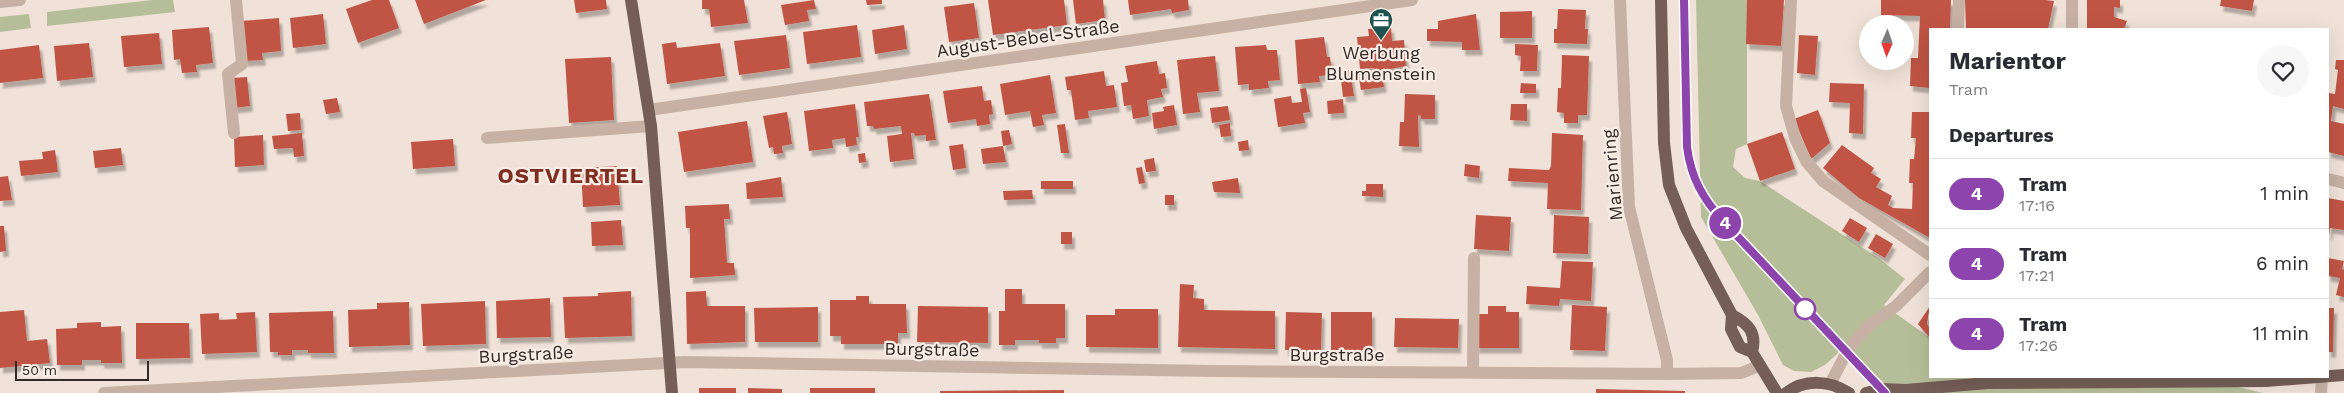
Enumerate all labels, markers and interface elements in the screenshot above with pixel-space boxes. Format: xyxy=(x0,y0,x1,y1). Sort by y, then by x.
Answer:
office icon: Werbung Blumenstein xyxy=(1368,7,1394,41)
street label: August-Bebel-Straße xyxy=(935,15,1121,61)
north arrow xyxy=(1859,15,1914,70)
map controls xyxy=(1859,15,1914,70)
place label: Werbung Blumenstein xyxy=(1326,42,1436,84)
button: heart xyxy=(2257,45,2309,97)
text: Marientor xyxy=(1949,47,2066,75)
text: Tram xyxy=(1949,80,1988,99)
text: Departures xyxy=(1949,124,2054,147)
street label: Marienring xyxy=(1597,128,1626,222)
district label: OSTVIERTEL xyxy=(498,163,644,188)
text: Tram xyxy=(2019,173,2067,196)
text: 1 min xyxy=(2260,182,2309,205)
text: 4 xyxy=(1971,183,1982,204)
text: 17:16 xyxy=(2019,196,2055,215)
line badge: 4 xyxy=(1709,207,1741,239)
text: 4 xyxy=(1719,212,1731,233)
text: Tram xyxy=(2019,243,2067,266)
text: 6 min xyxy=(2256,252,2309,275)
text: 4 xyxy=(1971,253,1982,274)
text: 17:21 xyxy=(2019,266,2055,285)
unlabelled marker xyxy=(1794,298,1816,320)
text: Tram xyxy=(2019,313,2067,336)
text: 11 min xyxy=(2253,322,2309,345)
text: 4 xyxy=(1971,323,1982,344)
text: 17:26 xyxy=(2019,336,2058,355)
street label: Burgstraße xyxy=(884,338,980,360)
street label: Burgstraße xyxy=(478,341,574,367)
street label: Burgstraße xyxy=(1289,344,1385,365)
scale bar xyxy=(15,358,149,381)
text: 50 m xyxy=(22,362,57,378)

